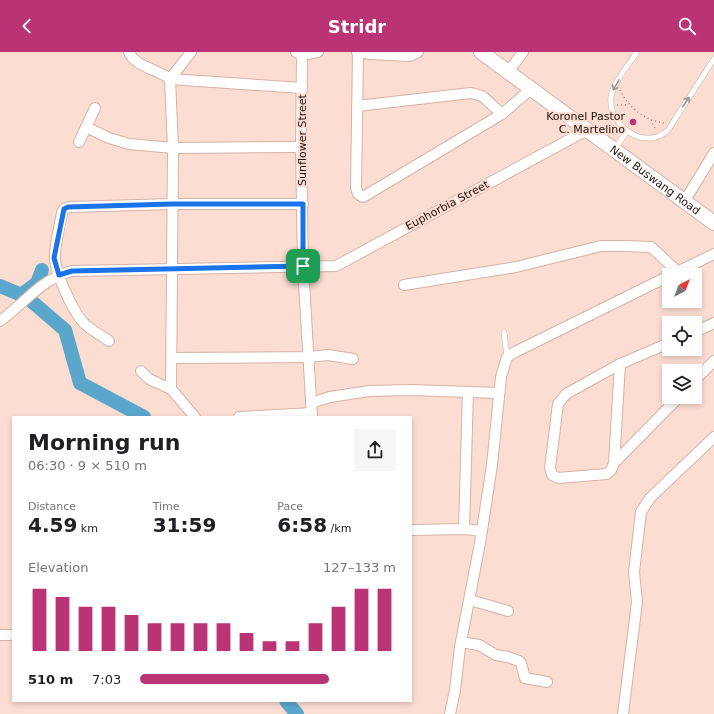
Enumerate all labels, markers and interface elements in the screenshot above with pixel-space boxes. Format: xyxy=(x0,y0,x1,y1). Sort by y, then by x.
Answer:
icon: back xyxy=(16,15,38,37)
icon: search xyxy=(676,15,698,37)
text: Stridr xyxy=(328,16,386,37)
one-way arrow xyxy=(612,79,619,91)
street label: Sunflower Street xyxy=(296,93,309,186)
one-way arrow xyxy=(682,97,690,108)
place label: Koronel Pastor C. Martelino xyxy=(546,110,625,136)
marker: Koronel Pastor C. Martelino xyxy=(628,117,638,127)
street label: New Buswang Road xyxy=(607,143,702,218)
street label: Euphorbia Street xyxy=(403,178,492,233)
pin xyxy=(286,249,320,283)
icon: arrive xyxy=(292,255,314,277)
north arrow xyxy=(662,268,702,308)
map controls xyxy=(662,268,702,404)
button: locate xyxy=(662,316,702,356)
button: layers xyxy=(662,364,702,404)
button: share xyxy=(354,429,396,471)
text: Morning run xyxy=(28,430,180,455)
text: 06:30 · 9 × 510 m xyxy=(28,458,147,473)
text: Distance xyxy=(28,500,76,513)
text: Time xyxy=(153,500,180,513)
text: Pace xyxy=(277,500,303,513)
text: 4.59 xyxy=(28,513,77,537)
text: 31:59 xyxy=(153,513,216,537)
text: 6:58 xyxy=(277,513,327,537)
text: km xyxy=(77,522,98,535)
text: /km xyxy=(327,522,351,535)
text: Elevation xyxy=(28,560,88,575)
text: 127–133 m xyxy=(323,560,396,575)
text: 510 m xyxy=(28,672,73,687)
text: 7:03 xyxy=(92,672,121,687)

